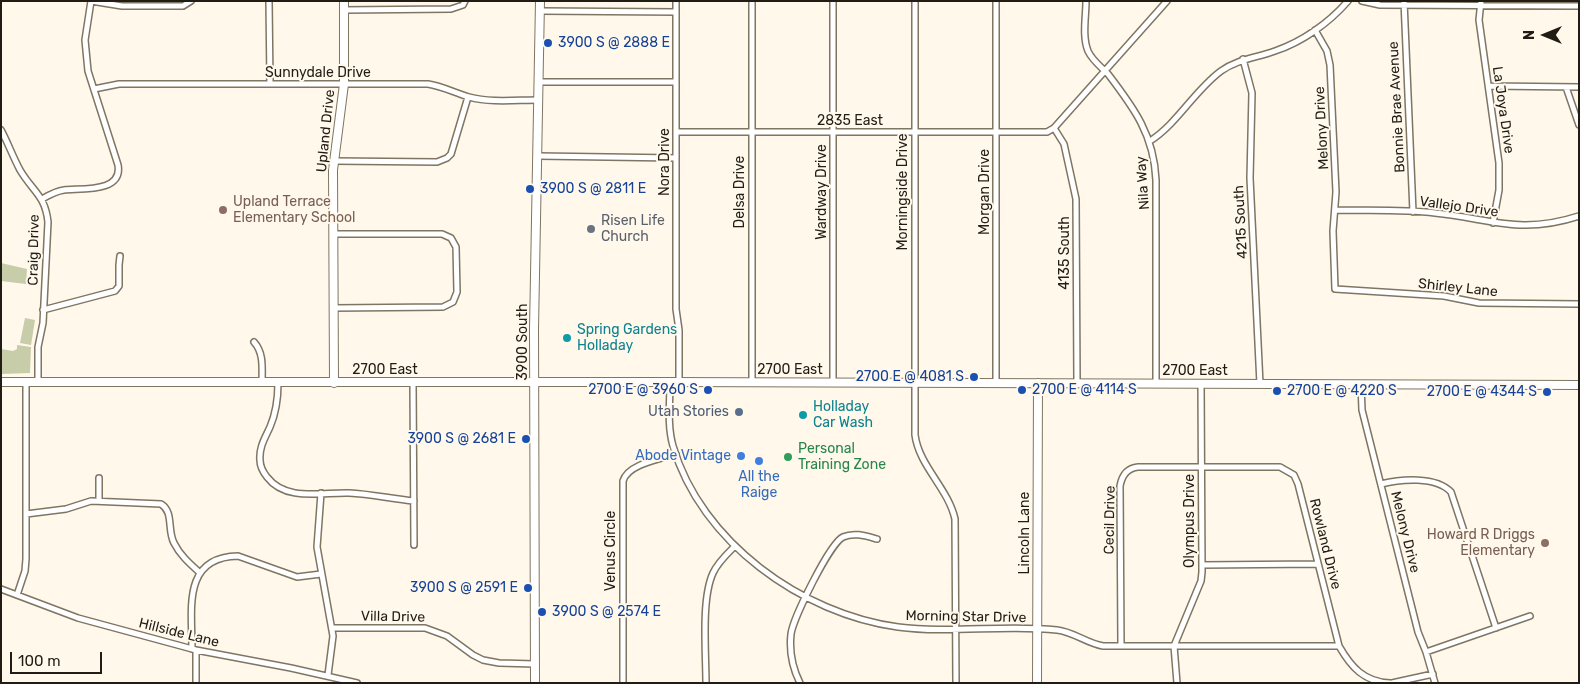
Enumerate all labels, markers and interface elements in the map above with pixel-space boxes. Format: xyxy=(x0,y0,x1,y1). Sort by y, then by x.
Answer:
north arrow xyxy=(1520,10,1570,60)
text: N xyxy=(1521,30,1538,40)
place label: 3900 S @ 2888 E xyxy=(558,35,670,51)
marker: 3900 S @ 2888 E xyxy=(542,37,554,49)
street label: Bonnie Brae Avenue xyxy=(1385,41,1409,173)
street label: Sunnydale Drive xyxy=(265,65,371,81)
street label: La Joya Drive xyxy=(1489,65,1517,155)
street label: Melony Drive xyxy=(1311,86,1333,170)
street label: Upland Drive xyxy=(313,89,339,173)
street label: 2835 East xyxy=(817,113,883,129)
street label: Nora Drive xyxy=(657,128,673,196)
street label: Morningside Drive xyxy=(895,133,911,251)
street label: Wardway Drive xyxy=(814,144,830,240)
street label: Morgan Drive xyxy=(977,149,993,235)
street label: Delsa Drive xyxy=(732,156,748,228)
street label: Nila Way xyxy=(1133,156,1153,210)
place label: 3900 S @ 2811 E xyxy=(540,181,646,197)
marker: 3900 S @ 2811 E xyxy=(524,183,536,195)
street label: 4215 South xyxy=(1231,185,1251,259)
street label: Vallejo Drive xyxy=(1418,193,1500,221)
place label: Upland Terrace Elementary School xyxy=(233,194,356,226)
marker: Upland Terrace Elementary School xyxy=(217,204,229,216)
place label: Risen Life Church xyxy=(601,213,665,246)
street label: Craig Drive xyxy=(25,214,43,286)
street label: 4135 South xyxy=(1057,216,1073,290)
marker: Risen Life Church xyxy=(585,223,597,235)
street label: Shirley Lane xyxy=(1417,275,1499,301)
street label: 3900 South xyxy=(515,303,531,381)
place label: Spring Gardens Holladay xyxy=(577,322,677,354)
marker: Spring Gardens Holladay xyxy=(561,332,573,344)
street label: 2700 East xyxy=(352,362,418,378)
street label: 2700 East xyxy=(757,362,823,378)
street label: 2700 East xyxy=(1162,363,1228,379)
place label: 2700 E @ 4081 S xyxy=(856,369,964,385)
marker: 2700 E @ 4081 S xyxy=(968,371,980,383)
place label: 2700 E @ 3960 S xyxy=(588,382,698,398)
place label: 2700 E @ 4114 S xyxy=(1032,382,1137,398)
place label: 2700 E @ 4220 S xyxy=(1287,383,1397,399)
marker: 2700 E @ 3960 S xyxy=(702,384,714,396)
marker: 2700 E @ 4114 S xyxy=(1016,384,1028,396)
place label: 2700 E @ 4344 S xyxy=(1427,384,1537,400)
marker: 2700 E @ 4220 S xyxy=(1271,385,1283,397)
marker: 2700 E @ 4344 S xyxy=(1541,386,1553,398)
place label: Holladay Car Wash xyxy=(813,399,873,432)
place label: Utah Stories xyxy=(648,404,729,420)
marker: Utah Stories xyxy=(733,406,745,418)
marker: Holladay Car Wash xyxy=(797,409,809,421)
place label: 3900 S @ 2681 E xyxy=(407,431,516,447)
marker: 3900 S @ 2681 E xyxy=(520,433,532,445)
place label: Personal Training Zone xyxy=(798,441,886,474)
place label: Abode Vintage xyxy=(635,448,731,464)
marker: Abode Vintage xyxy=(735,450,747,462)
marker: Personal Training Zone xyxy=(782,451,794,463)
marker: All the Raige xyxy=(753,455,765,467)
place label: All the Raige xyxy=(738,469,780,502)
street label: Olympus Drive xyxy=(1182,474,1198,568)
street label: Cecil Drive xyxy=(1101,485,1119,555)
street label: Melony Drive xyxy=(1387,489,1423,575)
street label: Lincoln Lane xyxy=(1017,492,1033,574)
street label: Rowland Drive xyxy=(1306,497,1344,591)
street label: Venus Circle xyxy=(603,511,619,591)
place label: Howard R Driggs Elementary xyxy=(1427,527,1535,560)
marker: Howard R Driggs Elementary xyxy=(1539,537,1551,549)
place label: 3900 S @ 2591 E xyxy=(410,580,518,596)
marker: 3900 S @ 2591 E xyxy=(522,582,534,594)
place label: 3900 S @ 2574 E xyxy=(552,604,661,620)
marker: 3900 S @ 2574 E xyxy=(536,606,548,618)
street label: Villa Drive xyxy=(361,608,425,626)
street label: Morning Star Drive xyxy=(905,608,1027,626)
street label: Hillside Lane xyxy=(137,615,221,651)
scale bar xyxy=(12,642,105,674)
text: 100 m xyxy=(18,652,60,670)

